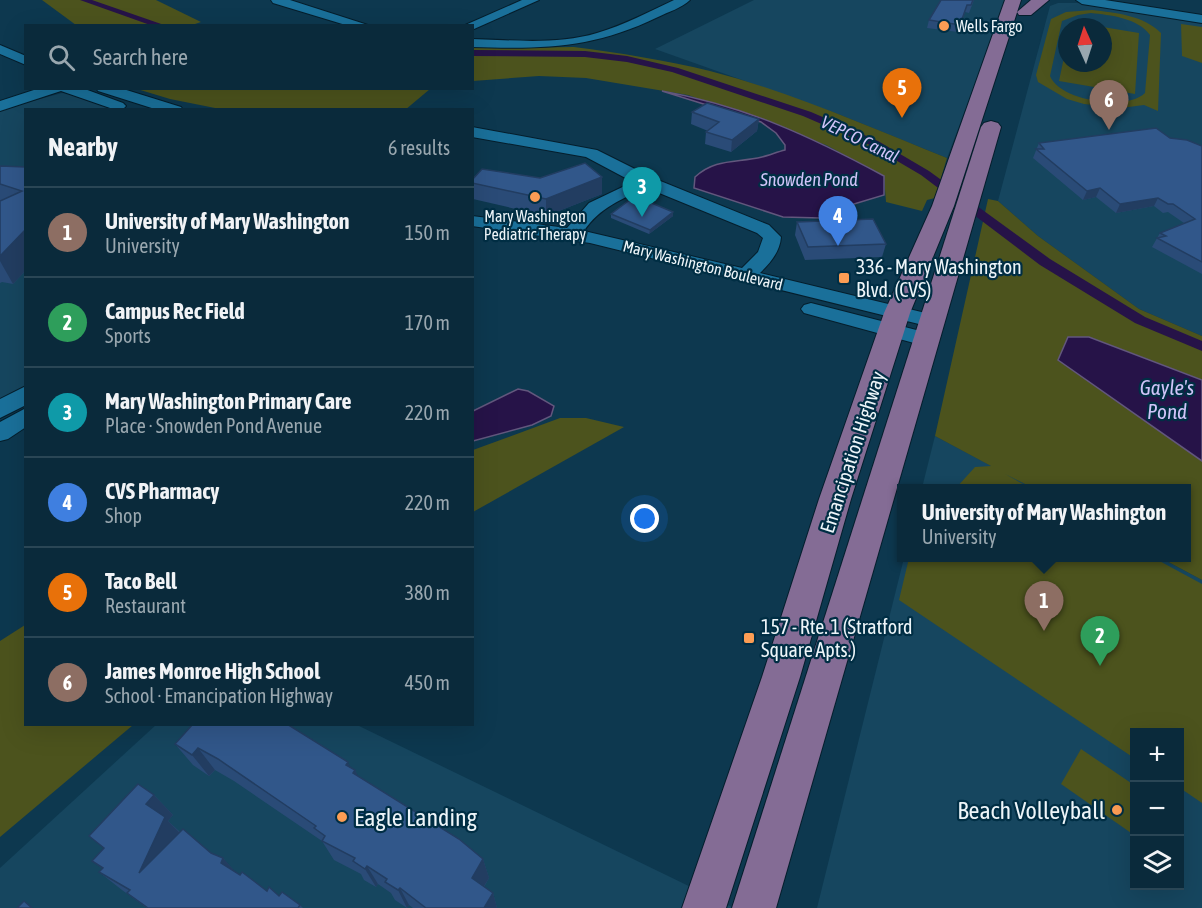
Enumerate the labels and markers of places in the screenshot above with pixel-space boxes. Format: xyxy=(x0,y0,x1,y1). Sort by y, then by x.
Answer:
place label: Wells Fargo xyxy=(956,17,1023,36)
marker: Wells Fargo xyxy=(937,19,951,33)
pin: 5 xyxy=(882,68,922,118)
pin: 6 xyxy=(1090,80,1128,130)
pin: 3 xyxy=(622,168,662,217)
marker: Mary Washington Pediatric Therapy xyxy=(528,190,542,204)
pin: 4 xyxy=(818,196,858,246)
place label: Mary Washington Pediatric Therapy xyxy=(484,207,587,244)
place label: 336 - Mary Washington Blvd. (CVS) xyxy=(856,255,1022,301)
marker: 336 - Mary Washington Blvd. (CVS) xyxy=(837,271,851,285)
pin: 1 xyxy=(1024,582,1064,631)
place label: 157 - Rte. 1 (Stratford Square Apts.) xyxy=(761,615,913,661)
pin: 2 xyxy=(1080,616,1120,666)
marker: 157 - Rte. 1 (Stratford Square Apts.) xyxy=(742,631,756,645)
place label: Beach Volleyball xyxy=(957,797,1106,824)
marker: Beach Volleyball xyxy=(1110,803,1124,817)
place label: Eagle Landing xyxy=(354,804,478,831)
marker: Eagle Landing xyxy=(335,810,349,824)

